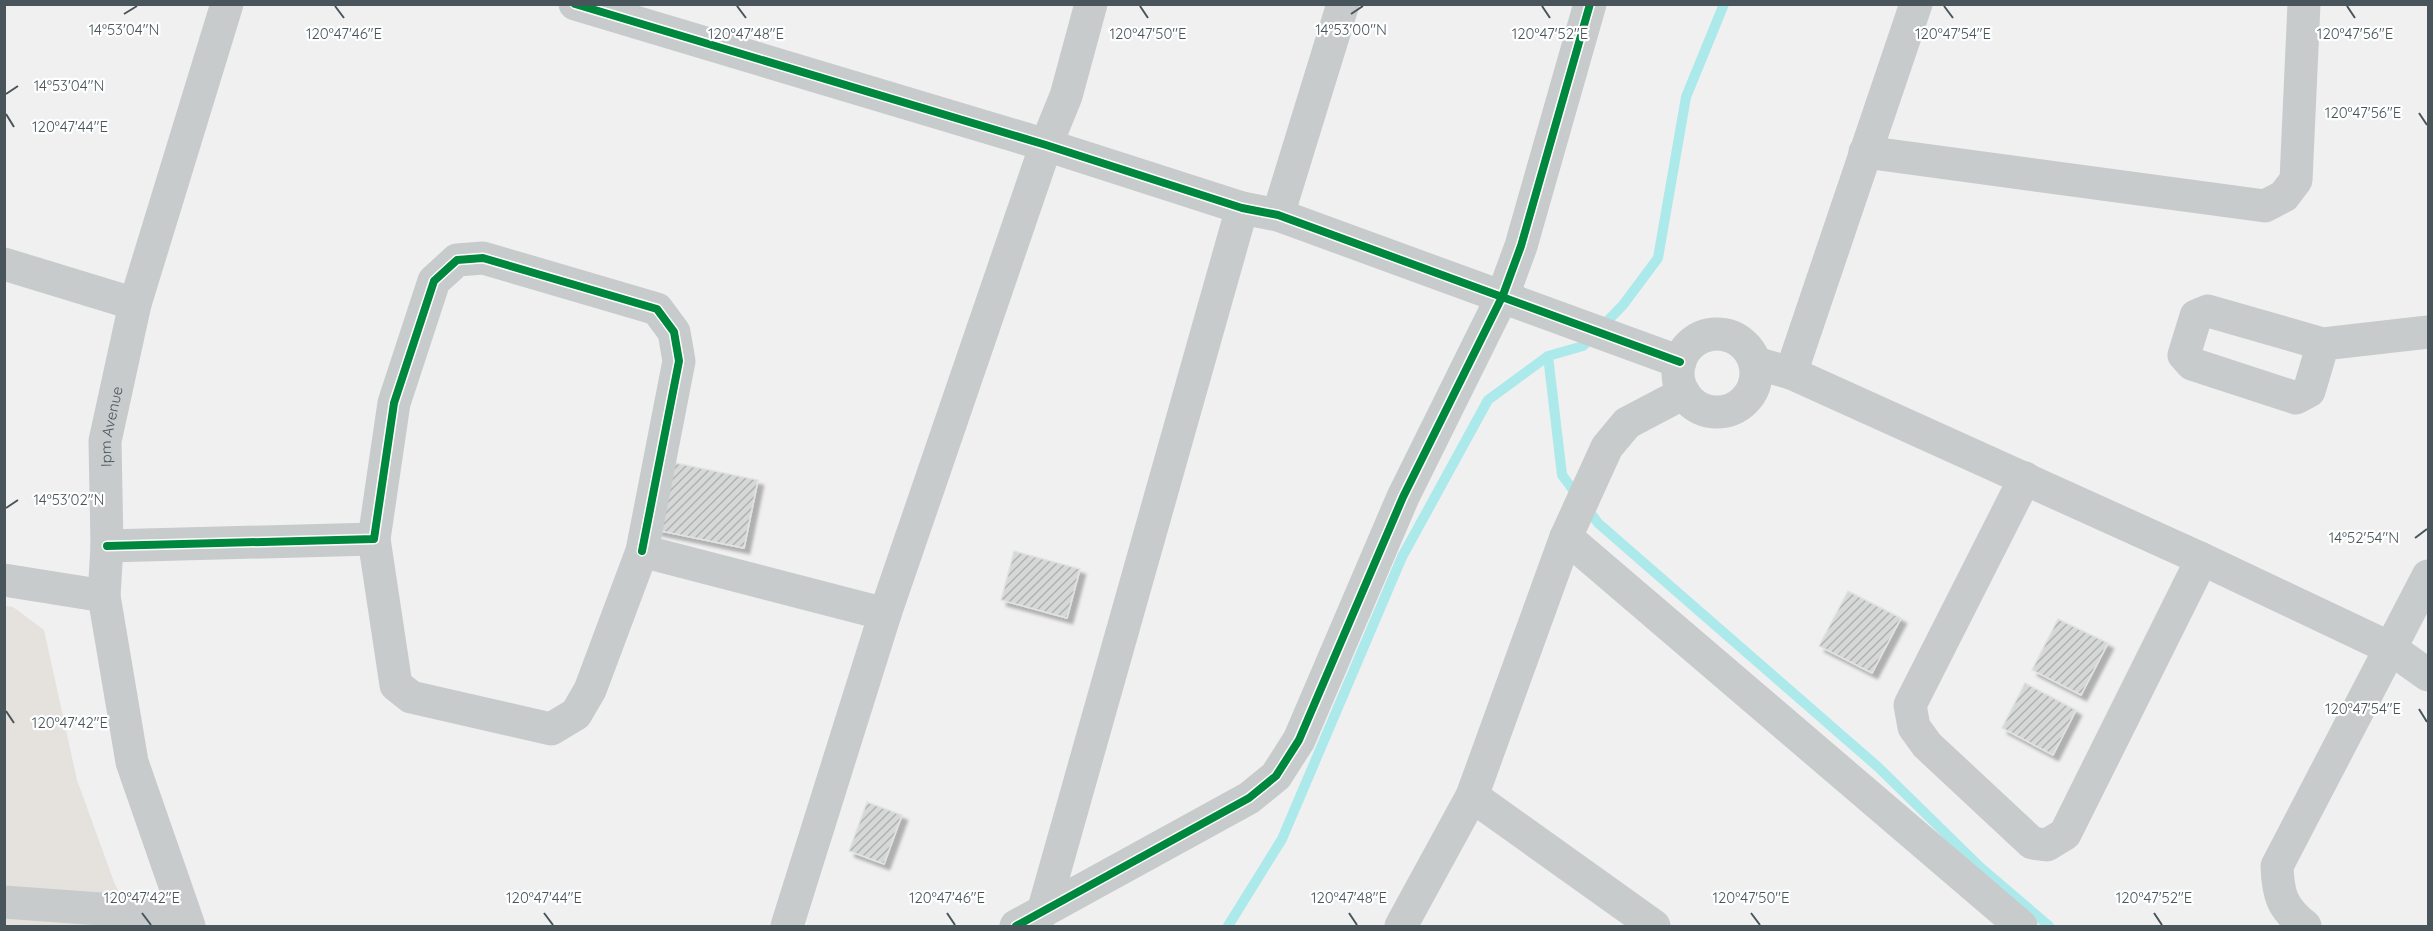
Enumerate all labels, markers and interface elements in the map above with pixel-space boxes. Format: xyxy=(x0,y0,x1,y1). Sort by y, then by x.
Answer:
text: 14°53'04"N xyxy=(89,20,159,39)
text: 14°53'00"N xyxy=(1315,20,1387,39)
text: 120°47'46"E xyxy=(306,24,382,43)
text: 120°47'48"E xyxy=(708,24,784,43)
text: 120°47'50"E xyxy=(1109,24,1187,43)
text: 120°47'52"E xyxy=(1512,24,1588,43)
text: 120°47'54"E xyxy=(1915,24,1991,43)
text: 120°47'56"E xyxy=(2317,24,2393,43)
text: 14°53'04"N xyxy=(34,76,104,95)
text: 120°47'56"E xyxy=(2325,103,2401,122)
text: 120°47'44"E xyxy=(32,117,108,136)
street label: Ipm Avenue xyxy=(95,384,126,467)
text: 14°53'02"N xyxy=(33,490,105,509)
text: 14°52'54"N xyxy=(2329,528,2399,547)
text: 120°47'54"E xyxy=(2325,699,2401,718)
text: 120°47'42"E xyxy=(32,713,108,732)
text: 120°47'42"E xyxy=(104,888,180,907)
text: 120°47'44"E xyxy=(506,888,582,907)
text: 120°47'46"E xyxy=(909,888,985,907)
text: 120°47'48"E xyxy=(1311,888,1387,907)
text: 120°47'50"E xyxy=(1712,888,1790,907)
text: 120°47'52"E xyxy=(2116,888,2192,907)

